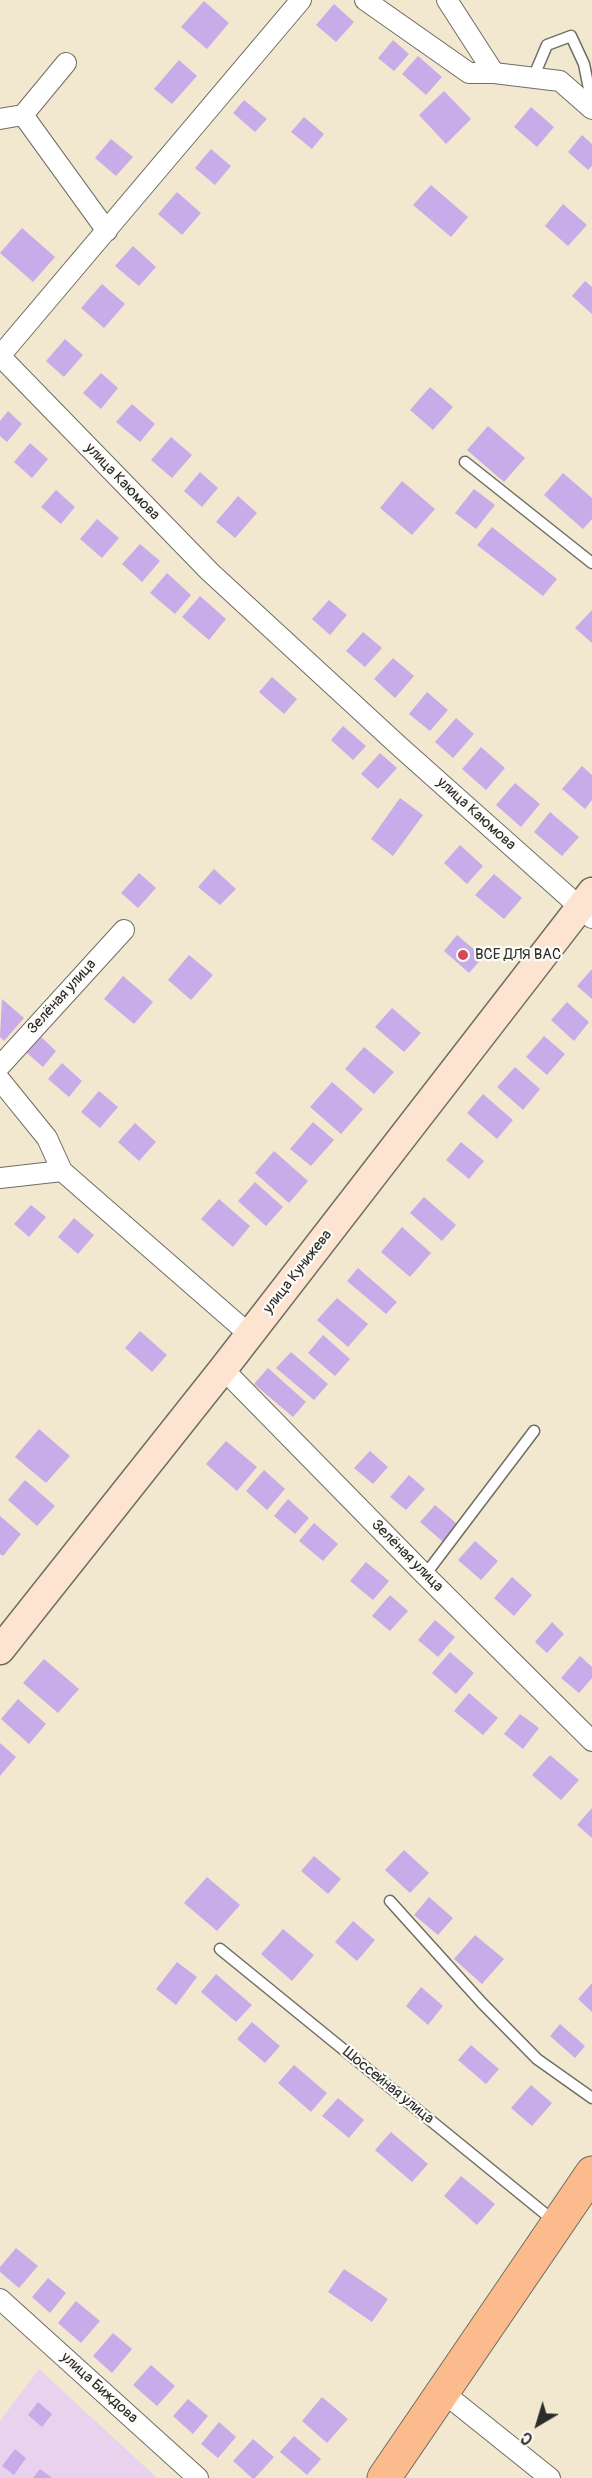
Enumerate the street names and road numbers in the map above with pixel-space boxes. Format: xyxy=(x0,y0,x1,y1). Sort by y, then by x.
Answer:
street label: улица Каюмова xyxy=(81,440,163,524)
street label: улица Каюмова xyxy=(433,774,519,854)
street label: Зелёная улица xyxy=(24,956,100,1038)
street label: улица Кунижева xyxy=(260,1227,336,1317)
street label: Зелёная улица xyxy=(367,1516,447,1596)
street label: Шоссейная улица xyxy=(339,2044,437,2128)
street label: улица Биждова xyxy=(57,2349,141,2427)

